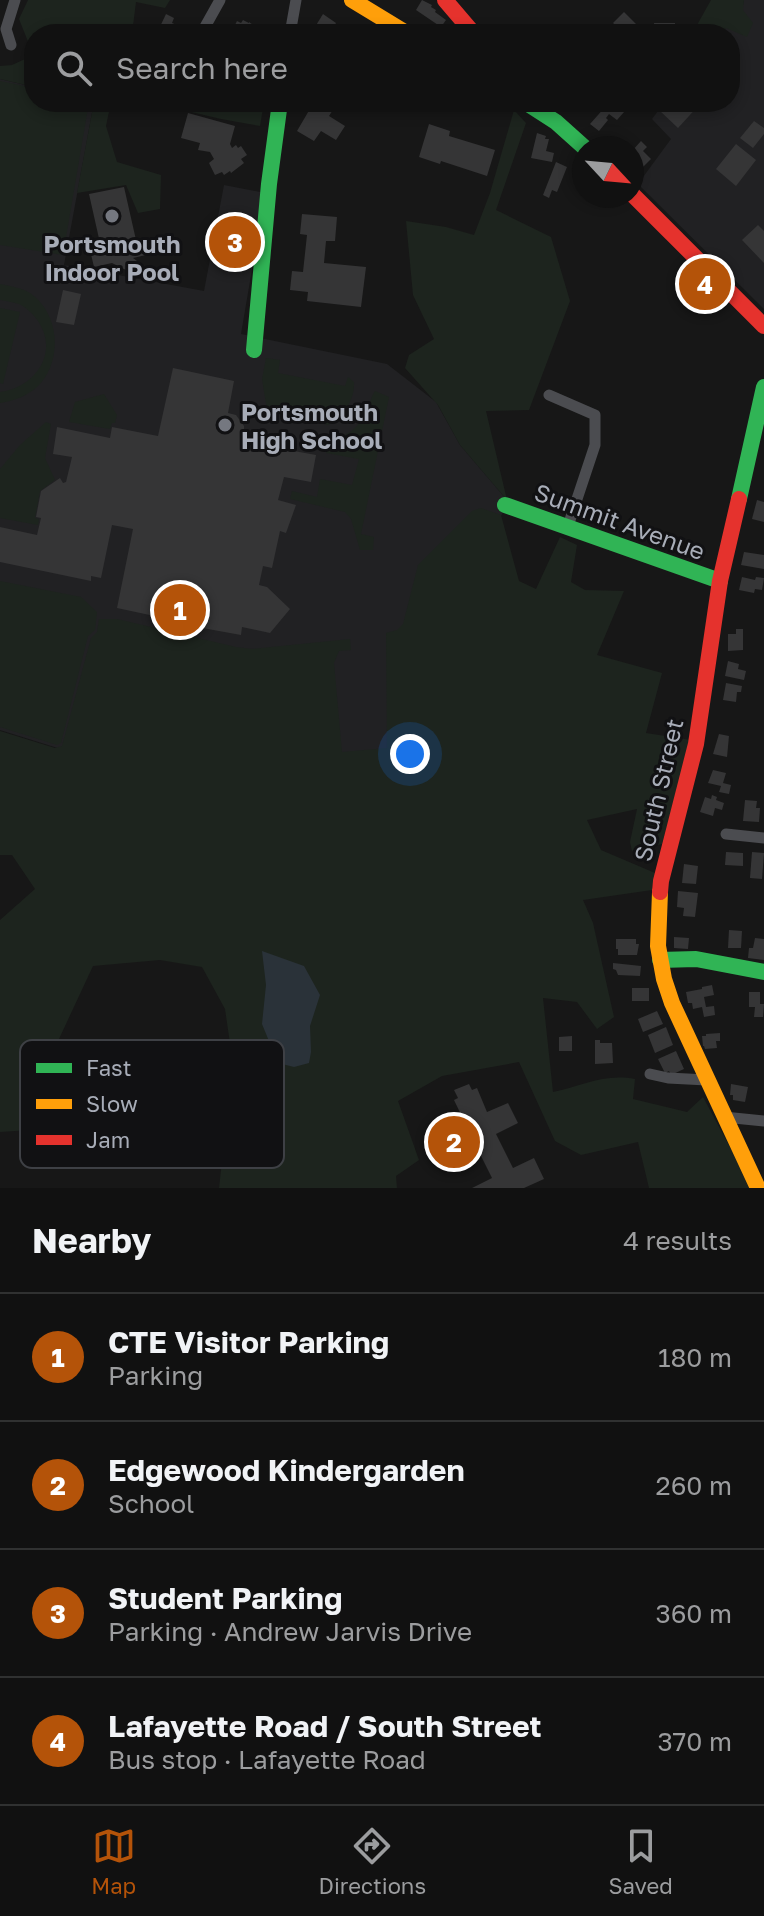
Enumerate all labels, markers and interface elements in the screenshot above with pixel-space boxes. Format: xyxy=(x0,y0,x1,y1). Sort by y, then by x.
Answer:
search box xyxy=(24,24,740,112)
icon: search xyxy=(52,46,96,90)
text: Search here xyxy=(116,50,288,86)
north arrow xyxy=(572,136,644,208)
marker: Portsmouth Indoor Pool xyxy=(103,207,121,225)
pin: 3 xyxy=(209,212,261,272)
place label: Portsmouth Indoor Pool xyxy=(44,229,180,286)
pin: 4 xyxy=(679,254,731,314)
place label: Portsmouth High School xyxy=(241,397,382,454)
marker: Portsmouth High School xyxy=(216,416,234,434)
street label: Summit Avenue xyxy=(531,477,709,565)
pin: 1 xyxy=(154,580,206,640)
street label: South Street xyxy=(627,716,689,864)
your location xyxy=(390,734,430,774)
legend xyxy=(20,1040,284,1168)
text: Fast xyxy=(86,1054,132,1081)
text: Slow xyxy=(86,1090,138,1117)
pin: 2 xyxy=(428,1112,480,1172)
text: Jam xyxy=(86,1126,130,1153)
text: Nearby xyxy=(32,1220,152,1260)
text: 4 results xyxy=(623,1225,732,1256)
text: CTE Visitor Parking xyxy=(108,1324,389,1360)
text: 1 xyxy=(51,1342,65,1373)
text: 180 m xyxy=(658,1342,732,1373)
text: Parking xyxy=(108,1360,203,1391)
text: Edgewood Kindergarden xyxy=(108,1452,465,1488)
text: 2 xyxy=(50,1470,66,1501)
text: 260 m xyxy=(656,1470,732,1501)
text: School xyxy=(108,1488,194,1519)
text: Student Parking xyxy=(108,1580,342,1616)
text: 3 xyxy=(50,1598,66,1629)
text: 360 m xyxy=(655,1598,732,1629)
text: Parking · Andrew Jarvis Drive xyxy=(108,1616,472,1647)
text: Lafayette Road / South Street xyxy=(108,1708,542,1744)
text: 4 xyxy=(50,1726,66,1757)
text: 370 m xyxy=(657,1726,732,1757)
text: Bus stop · Lafayette Road xyxy=(108,1744,426,1775)
tab: Map xyxy=(91,1824,136,1899)
tab: Directions xyxy=(319,1824,426,1899)
tab: Saved xyxy=(609,1824,673,1899)

